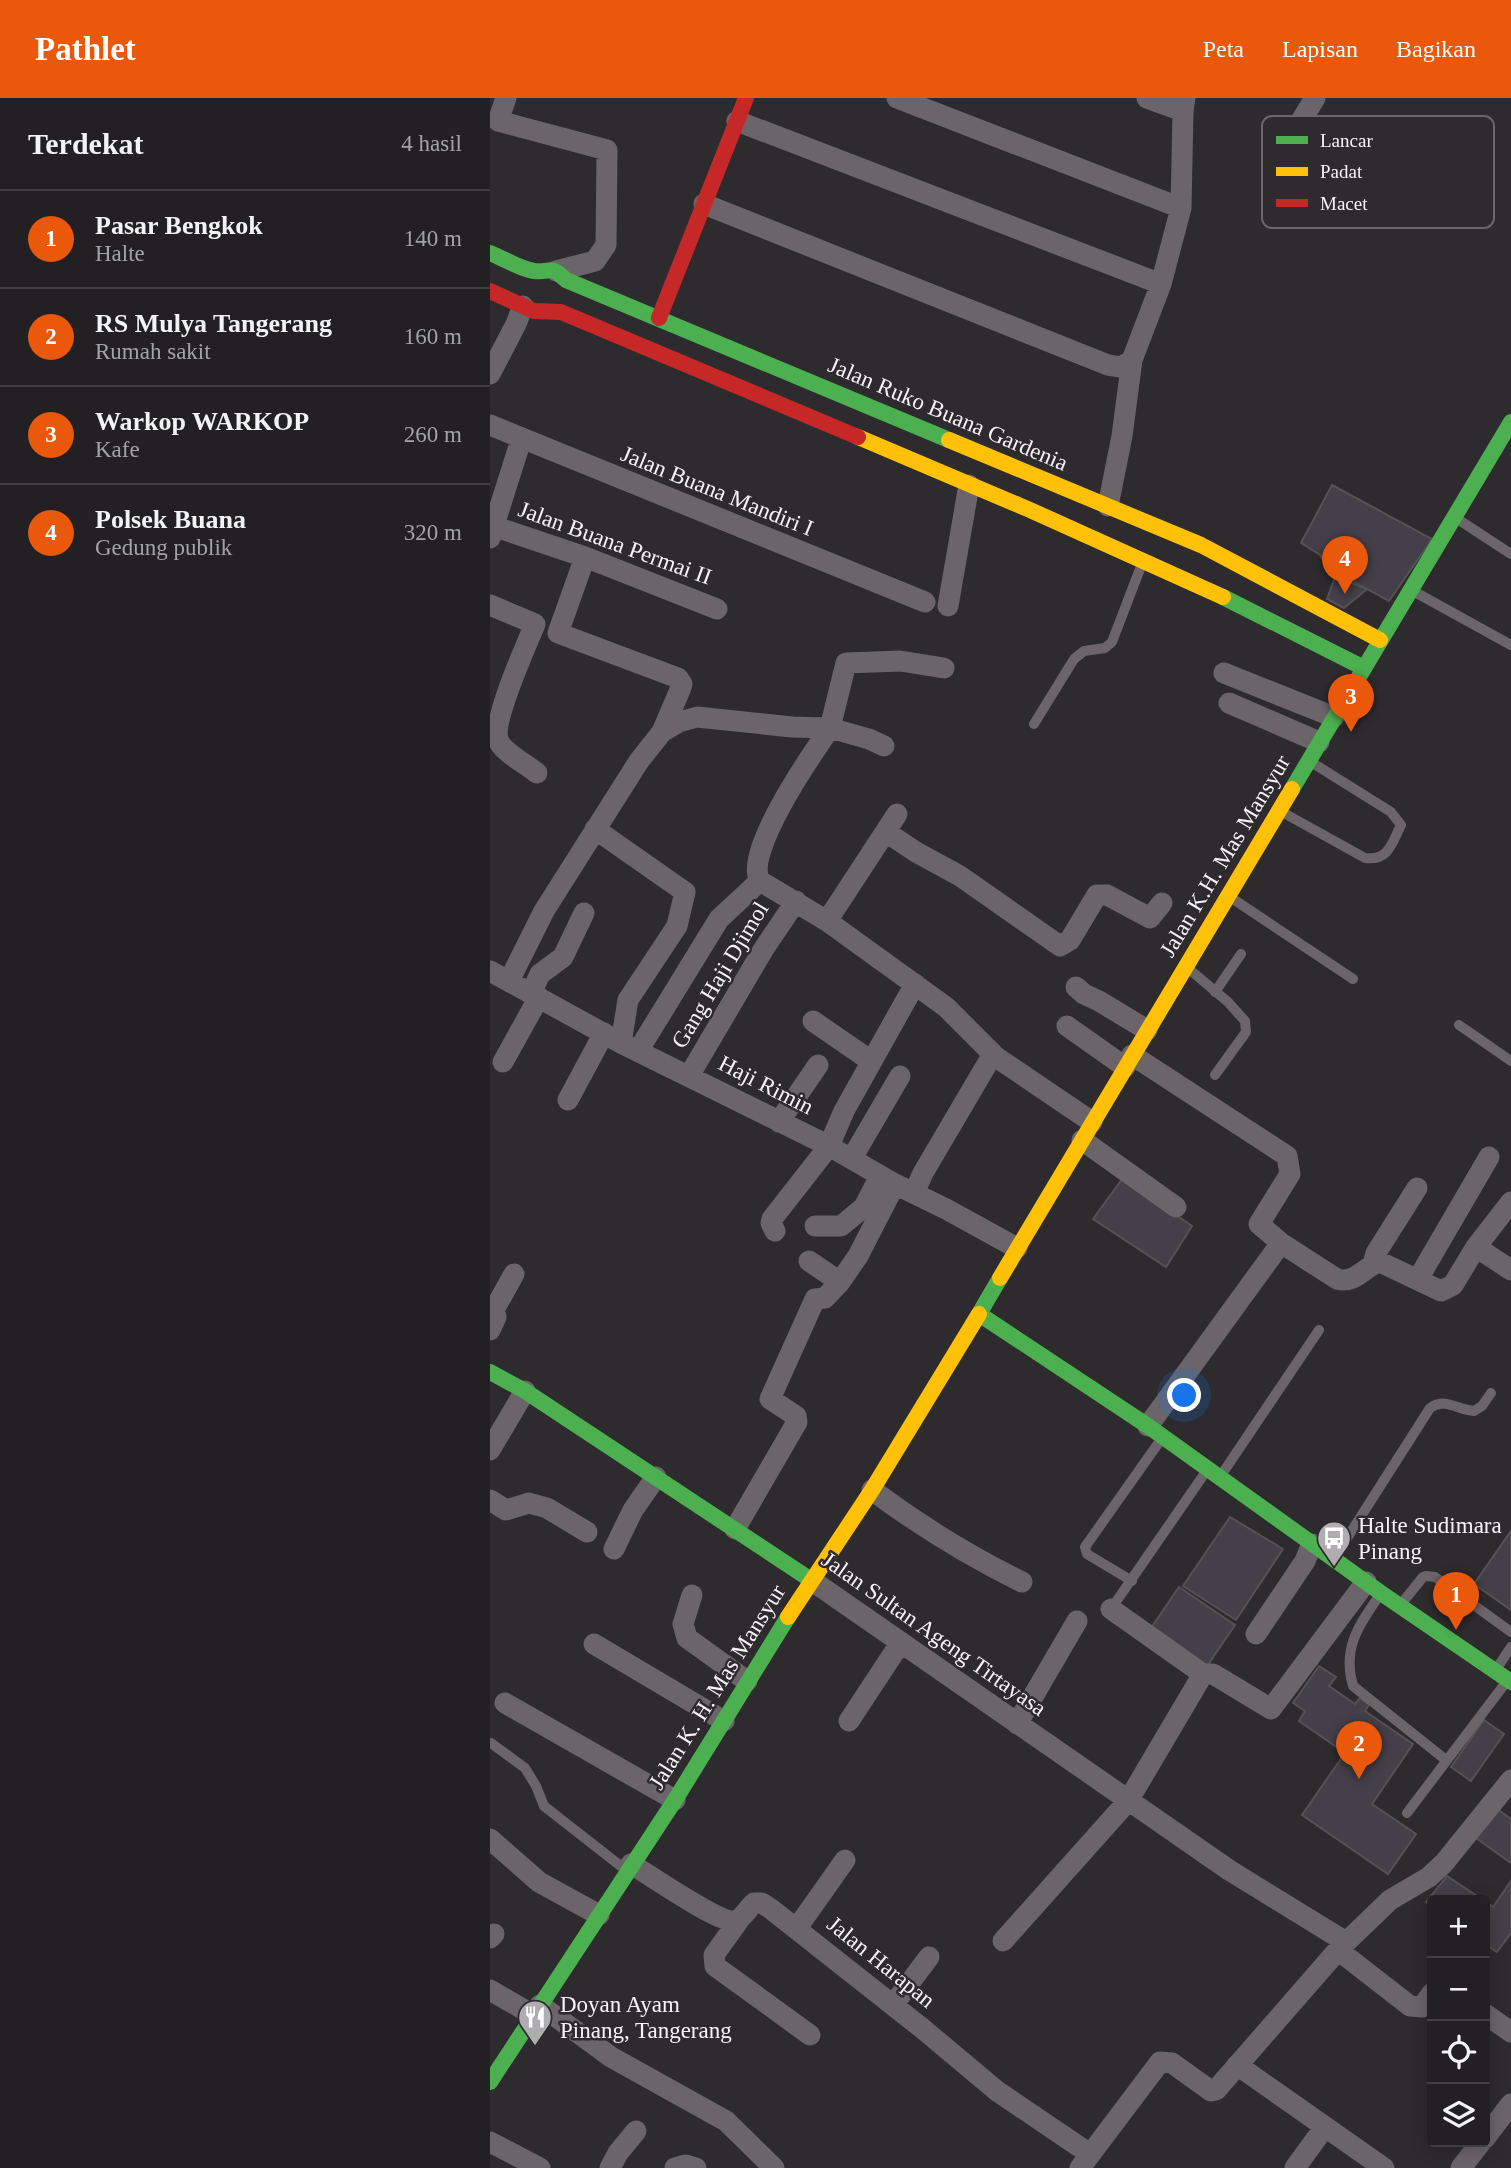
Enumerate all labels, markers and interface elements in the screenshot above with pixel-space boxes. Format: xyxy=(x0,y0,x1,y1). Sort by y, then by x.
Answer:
text: Pathlet xyxy=(35,31,136,67)
text: Peta xyxy=(1203,36,1244,62)
text: Lapisan xyxy=(1282,36,1358,62)
text: Bagikan xyxy=(1396,36,1476,62)
legend xyxy=(1262,116,1494,228)
text: Terdekat xyxy=(28,127,144,160)
text: Lancar xyxy=(1320,130,1373,151)
text: 4 hasil xyxy=(401,131,462,156)
text: Padat xyxy=(1320,161,1363,182)
text: Macet xyxy=(1320,193,1368,214)
text: Pasar Bengkok xyxy=(95,211,263,240)
text: 1 xyxy=(45,226,57,251)
text: 140 m xyxy=(404,226,462,251)
text: Halte xyxy=(95,241,145,266)
text: RS Mulya Tangerang xyxy=(95,309,332,338)
text: 2 xyxy=(45,324,57,349)
text: 160 m xyxy=(404,324,462,349)
text: Rumah sakit xyxy=(95,339,211,364)
street label: Jalan Ruko Buana Gardenia xyxy=(825,352,1071,476)
text: Warkop WARKOP xyxy=(95,407,309,436)
text: 3 xyxy=(45,422,57,447)
text: 260 m xyxy=(404,422,462,447)
text: Kafe xyxy=(95,437,140,462)
street label: Jalan Buana Mandiri I xyxy=(617,441,817,541)
street label: Jalan Buana Permai II xyxy=(515,496,715,590)
text: Polsek Buana xyxy=(95,505,246,534)
text: 4 xyxy=(45,520,57,545)
text: 320 m xyxy=(404,520,462,545)
text: Gedung publik xyxy=(95,535,232,560)
pin: 4 xyxy=(1322,536,1368,594)
pin: 3 xyxy=(1328,674,1374,732)
street label: Jalan K.H. Mas Mansyur xyxy=(1155,750,1295,961)
street label: Gang Haji Djimol xyxy=(667,897,773,1053)
street label: Haji Rimin xyxy=(714,1051,818,1120)
your location xyxy=(1167,1378,1201,1412)
place label: Halte Sudimara Pinang xyxy=(1358,1513,1502,1564)
bus stop icon: Halte Sudimara Pinang xyxy=(1315,1519,1353,1568)
street label: Jalan Sultan Ageng Tirtayasa xyxy=(817,1547,1051,1721)
pin: 1 xyxy=(1433,1572,1479,1630)
street label: Jalan K. H. Mas Mansyur xyxy=(644,1580,790,1794)
pin: 2 xyxy=(1336,1721,1382,1779)
map controls xyxy=(1427,1895,1490,2147)
button: + xyxy=(1427,1895,1490,1958)
street label: Jalan Harapan xyxy=(822,1911,940,2013)
button: − xyxy=(1427,1958,1490,2021)
place label: Doyan Ayam Pinang, Tangerang xyxy=(560,1992,732,2043)
restaurant icon: Doyan Ayam Pinang, Tangerang xyxy=(516,1998,554,2047)
button: locate xyxy=(1427,2021,1490,2084)
button: layers xyxy=(1427,2084,1490,2147)

